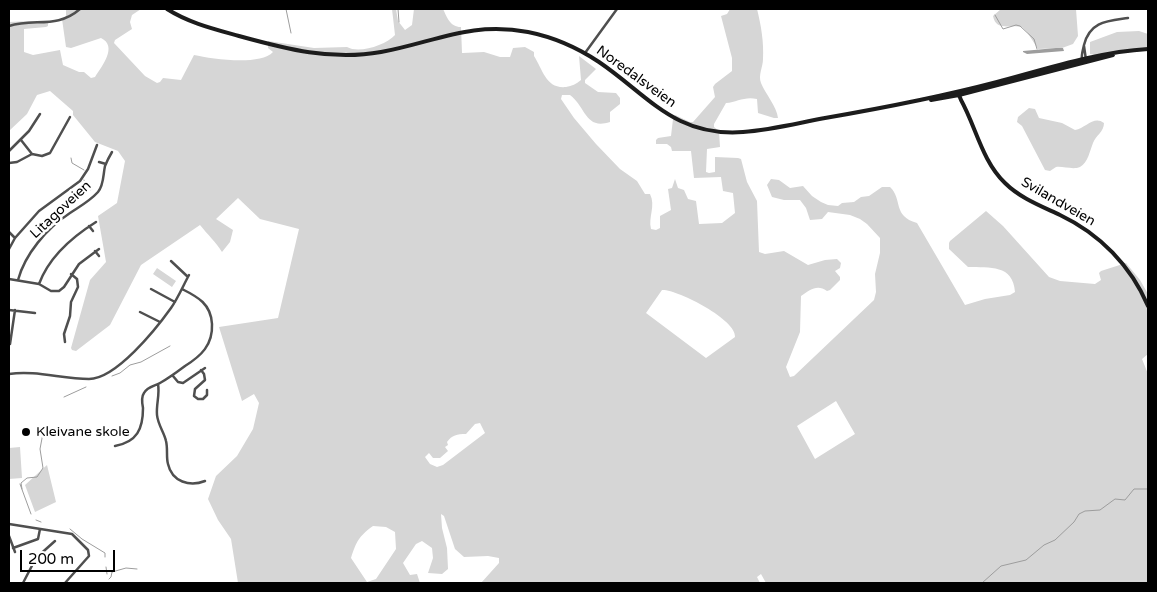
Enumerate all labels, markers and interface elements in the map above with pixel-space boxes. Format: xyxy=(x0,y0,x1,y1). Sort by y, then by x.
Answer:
street label: Noredalsveien xyxy=(593,42,679,112)
street label: Svilandveien xyxy=(1018,174,1098,230)
street label: Litagoveien xyxy=(27,178,95,242)
place label: Kleivane skole xyxy=(36,424,130,440)
marker: Kleivane skole xyxy=(20,426,32,438)
scale bar xyxy=(22,540,118,572)
text: 200 m xyxy=(28,550,74,568)

